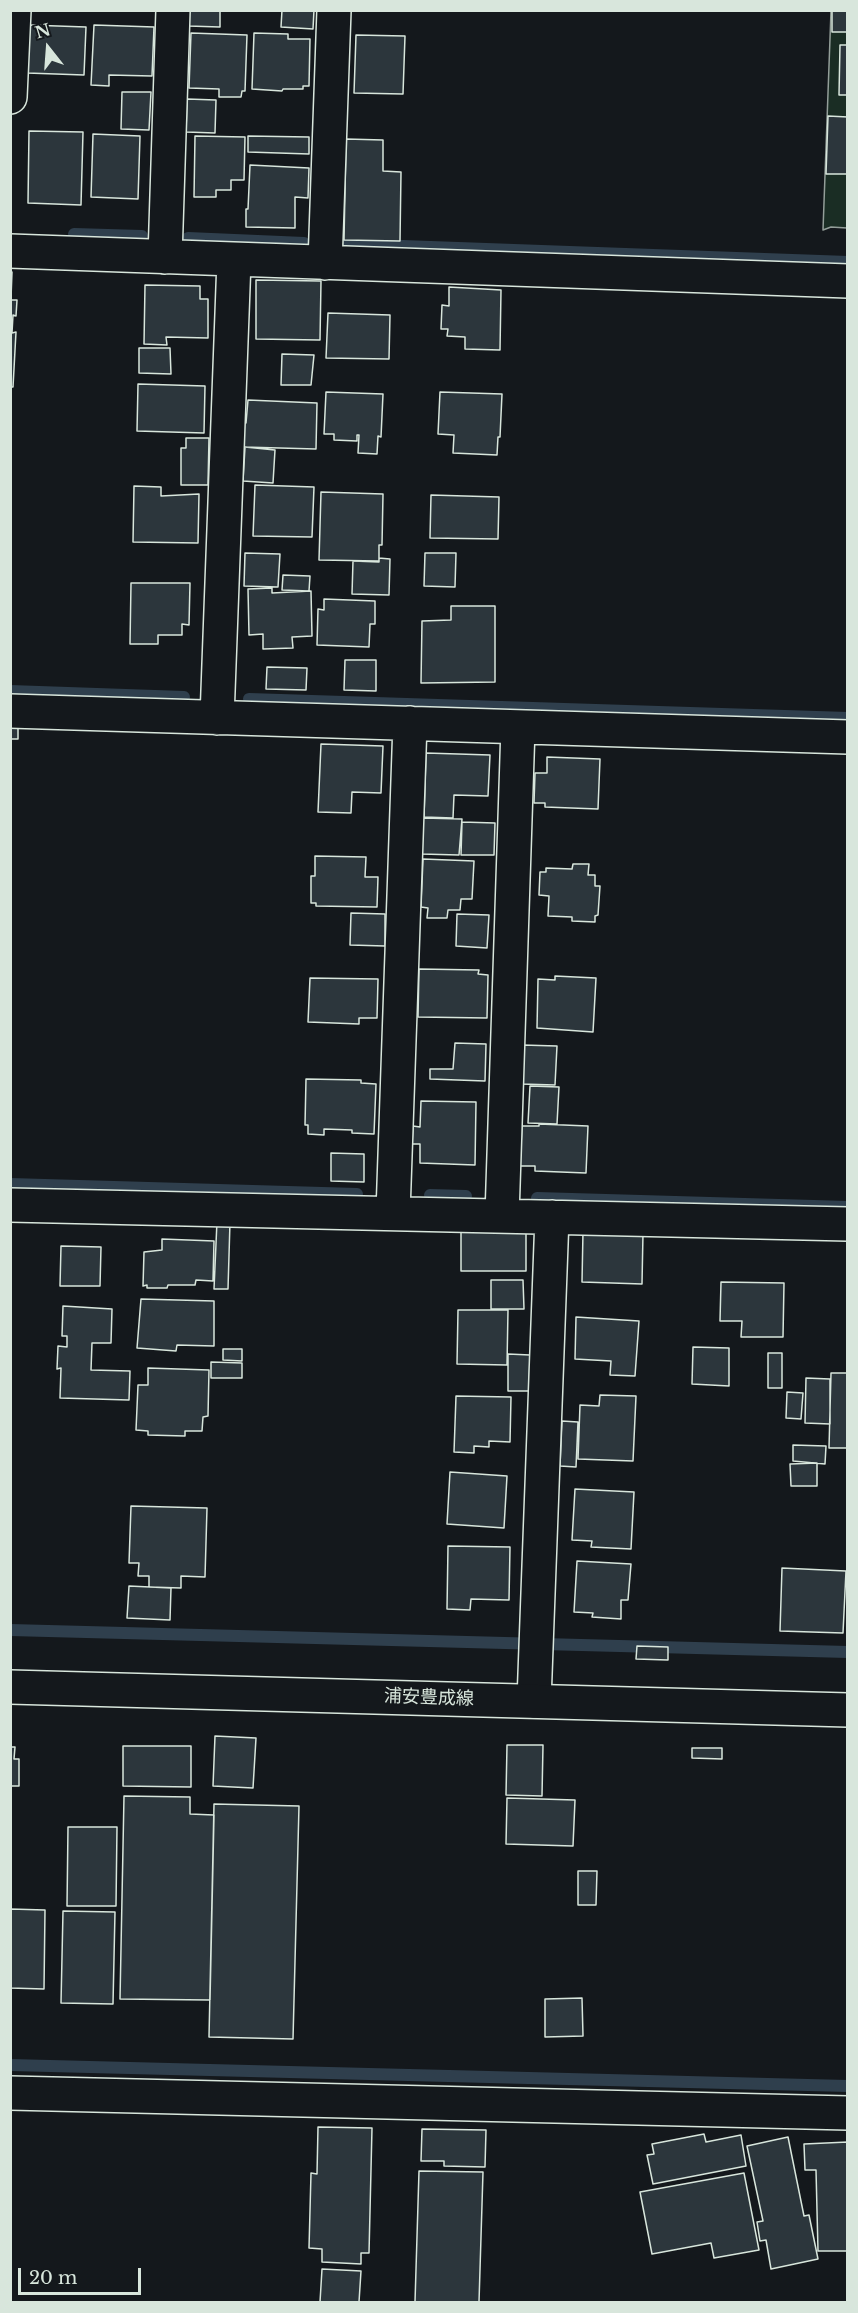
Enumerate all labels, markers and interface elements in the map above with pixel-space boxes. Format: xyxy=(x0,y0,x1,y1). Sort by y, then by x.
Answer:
north arrow xyxy=(18,18,78,78)
text: N xyxy=(33,19,53,43)
street label: 浦安豊成線 xyxy=(384,1686,474,1710)
scale bar xyxy=(21,2256,144,2294)
text: 20 m xyxy=(29,2267,77,2289)

